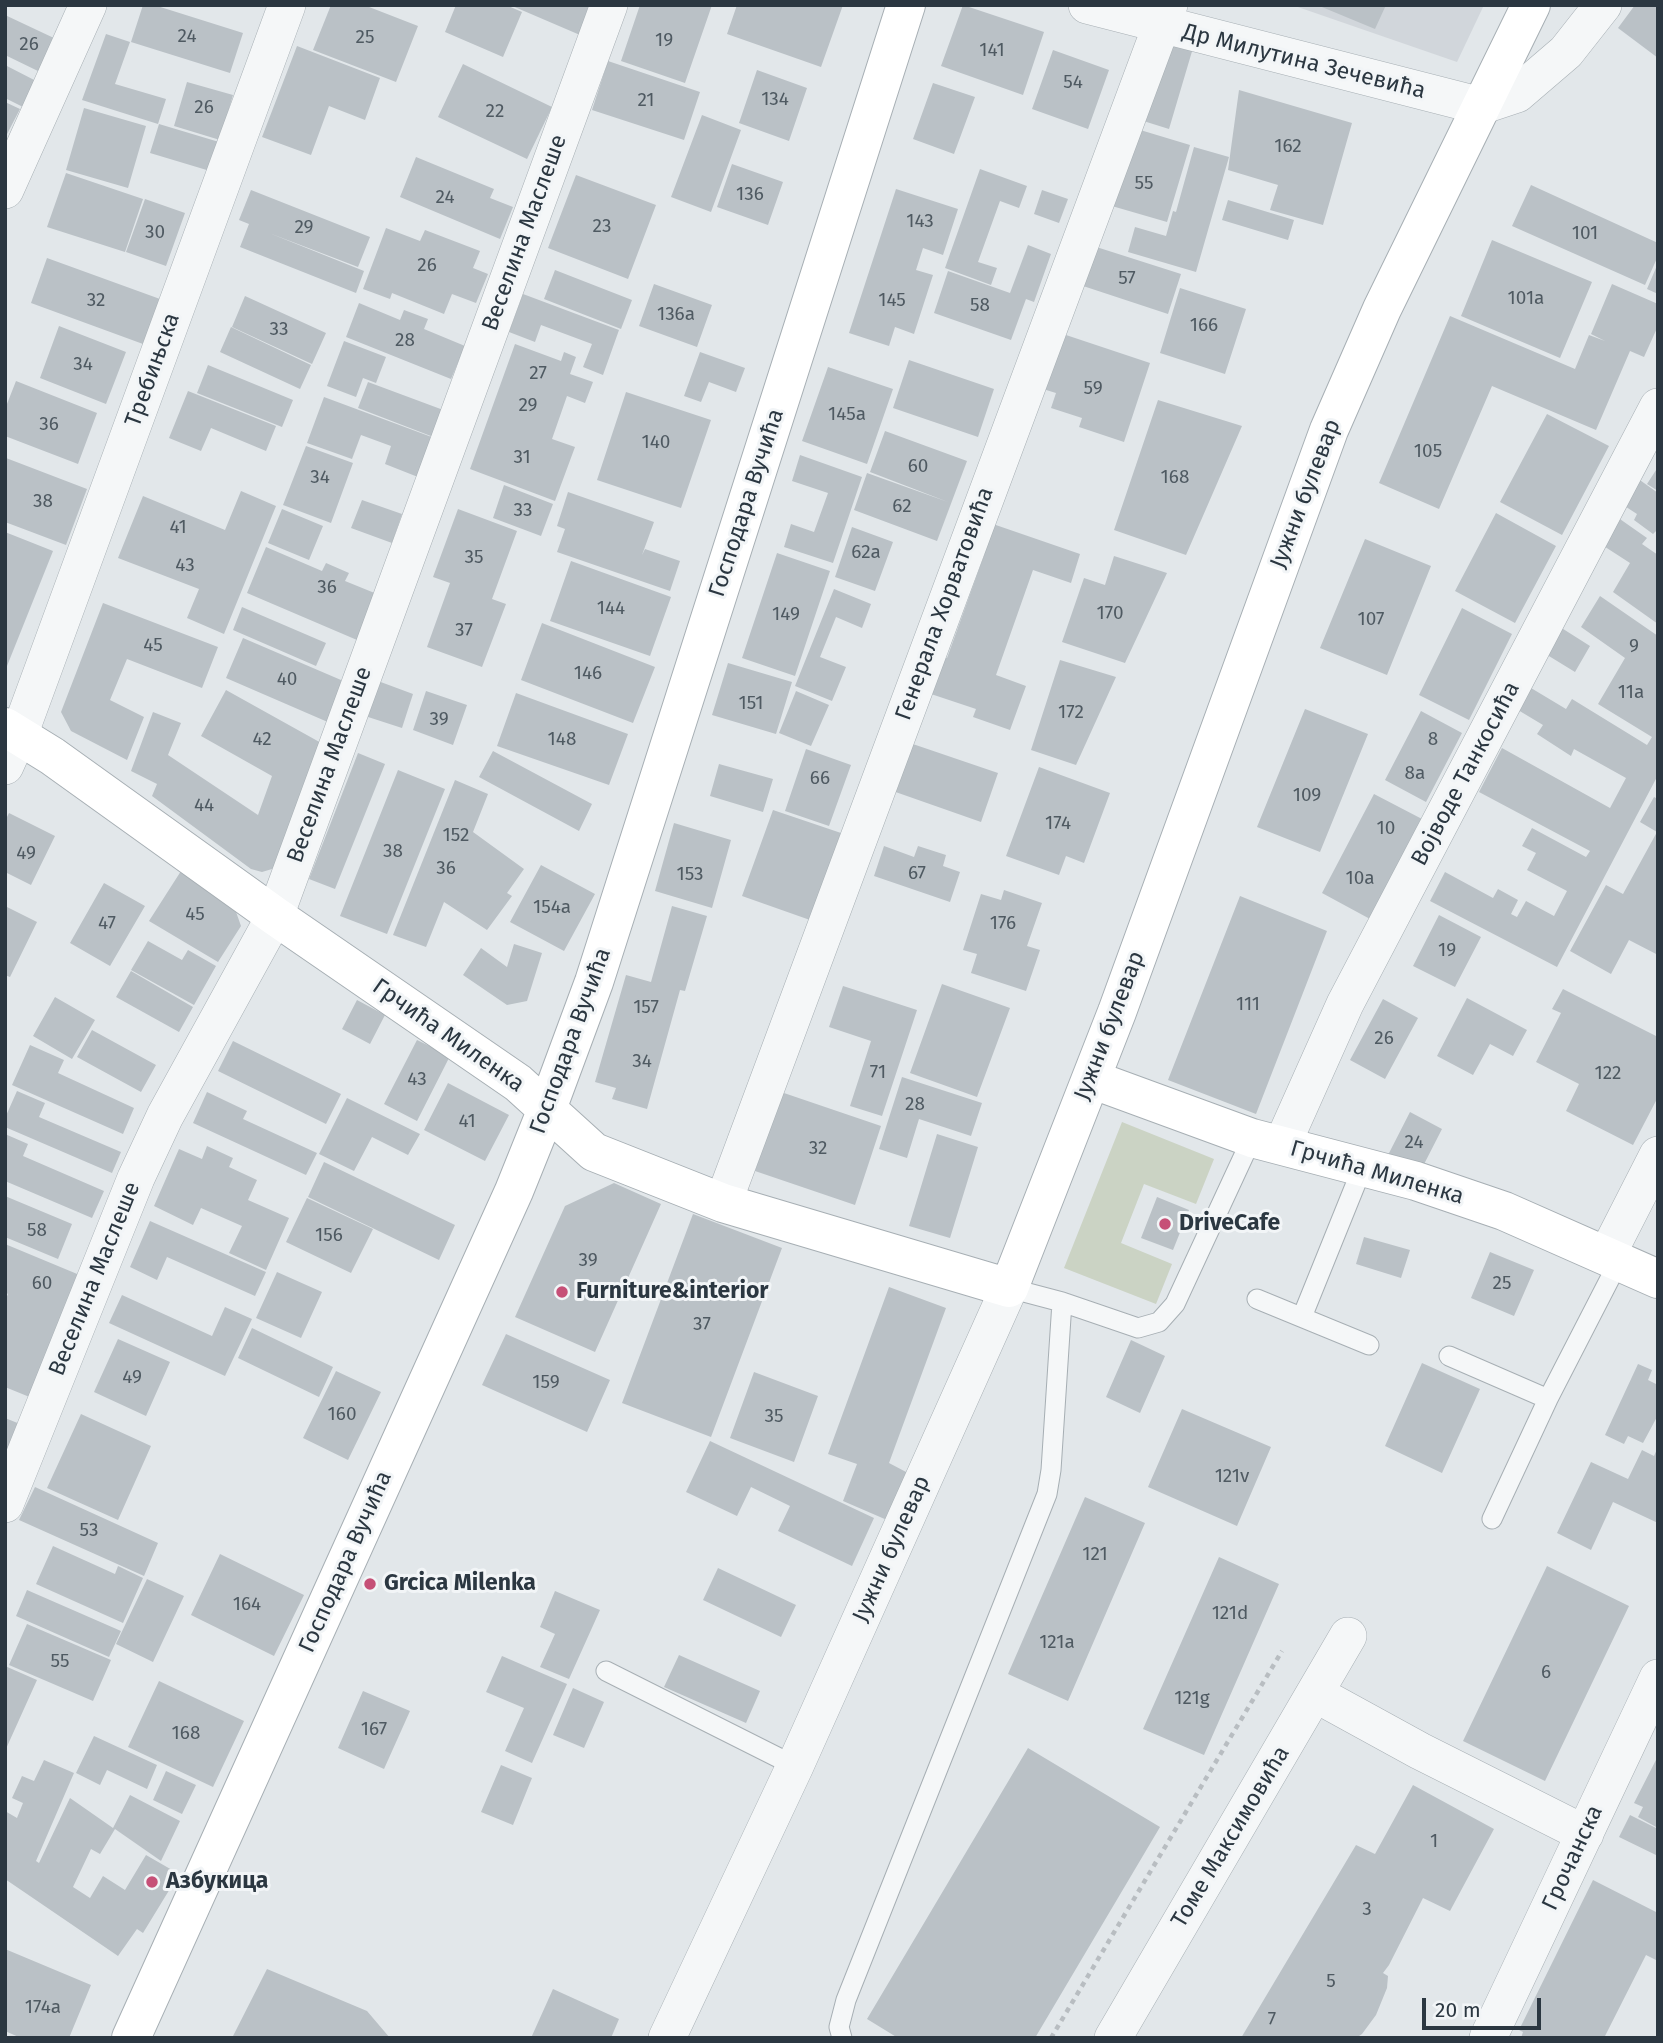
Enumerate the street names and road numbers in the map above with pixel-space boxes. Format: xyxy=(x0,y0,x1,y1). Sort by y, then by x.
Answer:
street label: Др Милутина Зечевића xyxy=(1180,18,1428,106)
street label: Веселина Маслеше xyxy=(477,131,573,335)
street label: Требињска xyxy=(120,309,186,431)
street label: Господара Вучића xyxy=(704,406,790,600)
street label: Јужни булевар xyxy=(1265,416,1347,572)
street label: Генерала Хорватовића xyxy=(890,484,1000,724)
street label: Веселина Маслеше xyxy=(282,663,378,867)
street label: Војводе Танкосића xyxy=(1406,677,1526,871)
street label: Господара Вучића xyxy=(525,944,617,1138)
street label: Јужни булевар xyxy=(1069,948,1151,1104)
street label: Грчића Миленка xyxy=(367,973,529,1099)
street label: Грчића Миленка xyxy=(1287,1135,1467,1211)
street label: Веселина Маслеше xyxy=(43,1178,147,1380)
street label: Господара Вучића xyxy=(294,1467,398,1657)
street label: Јужни булевар xyxy=(847,1471,937,1627)
street label: Томе Максимовића xyxy=(1166,1741,1296,1933)
street label: Грочанска xyxy=(1537,1801,1609,1915)

